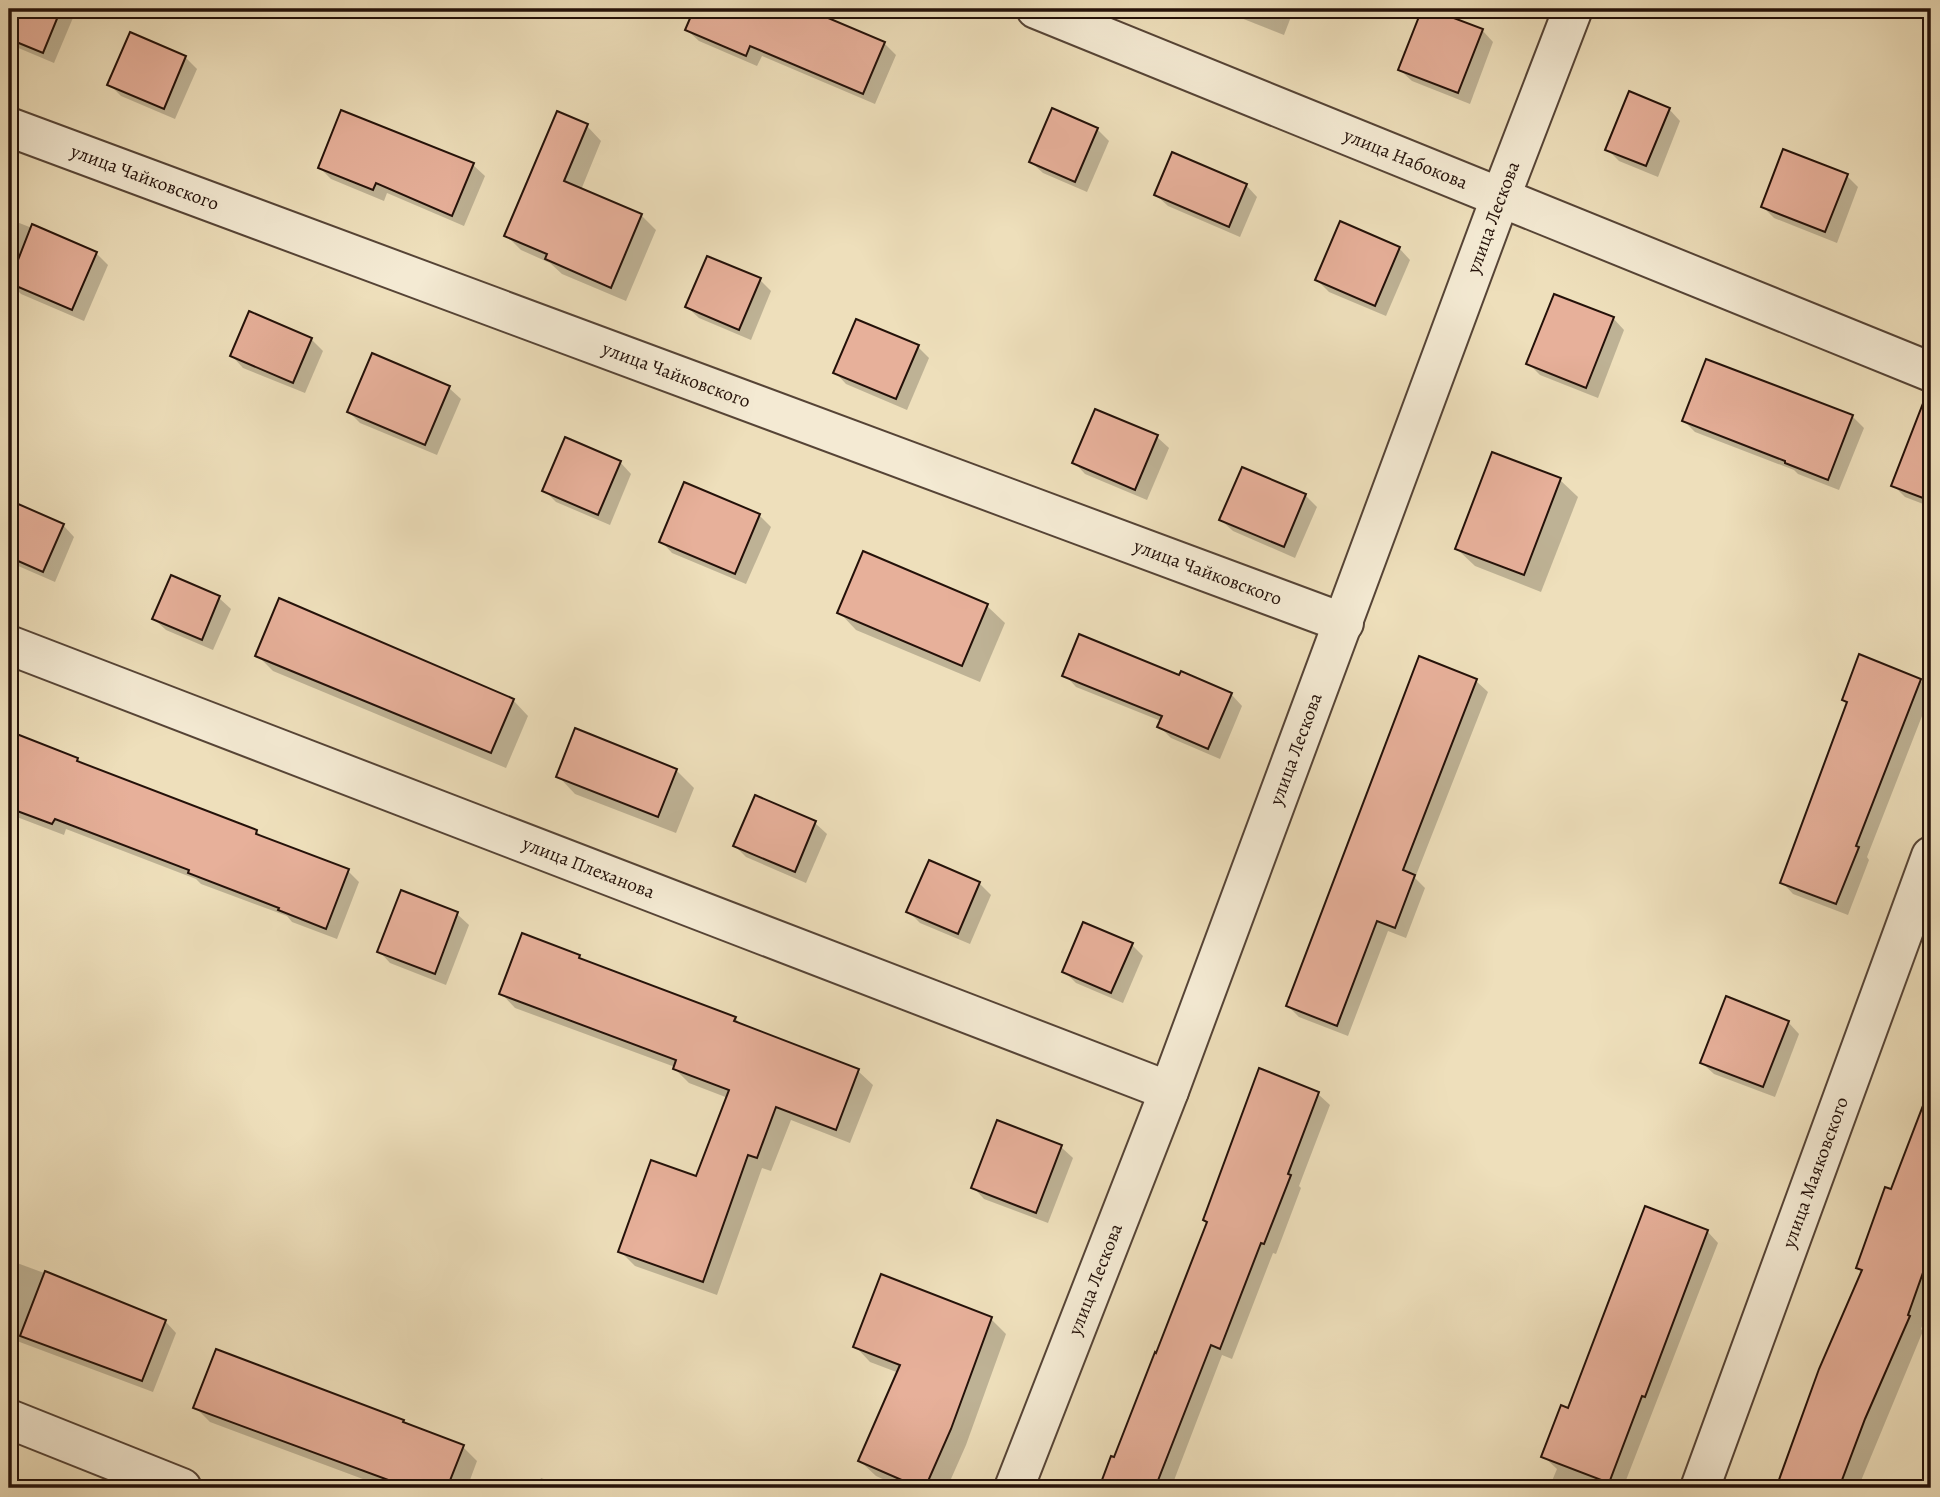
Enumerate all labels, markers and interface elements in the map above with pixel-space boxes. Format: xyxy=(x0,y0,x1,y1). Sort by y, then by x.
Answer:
street label: улица Набокова xyxy=(1339,122,1472,196)
street label: улица Чайковского xyxy=(66,138,223,217)
street label: улица Лескова xyxy=(1460,157,1526,278)
street label: улица Чайковского xyxy=(598,335,754,414)
street label: улица Чайковского xyxy=(1129,533,1286,612)
street label: улица Лескова xyxy=(1263,689,1329,810)
street label: улица Плеханова xyxy=(518,830,659,905)
street label: улица Маяковского xyxy=(1775,1093,1855,1253)
street label: улица Лескова xyxy=(1062,1219,1129,1340)

